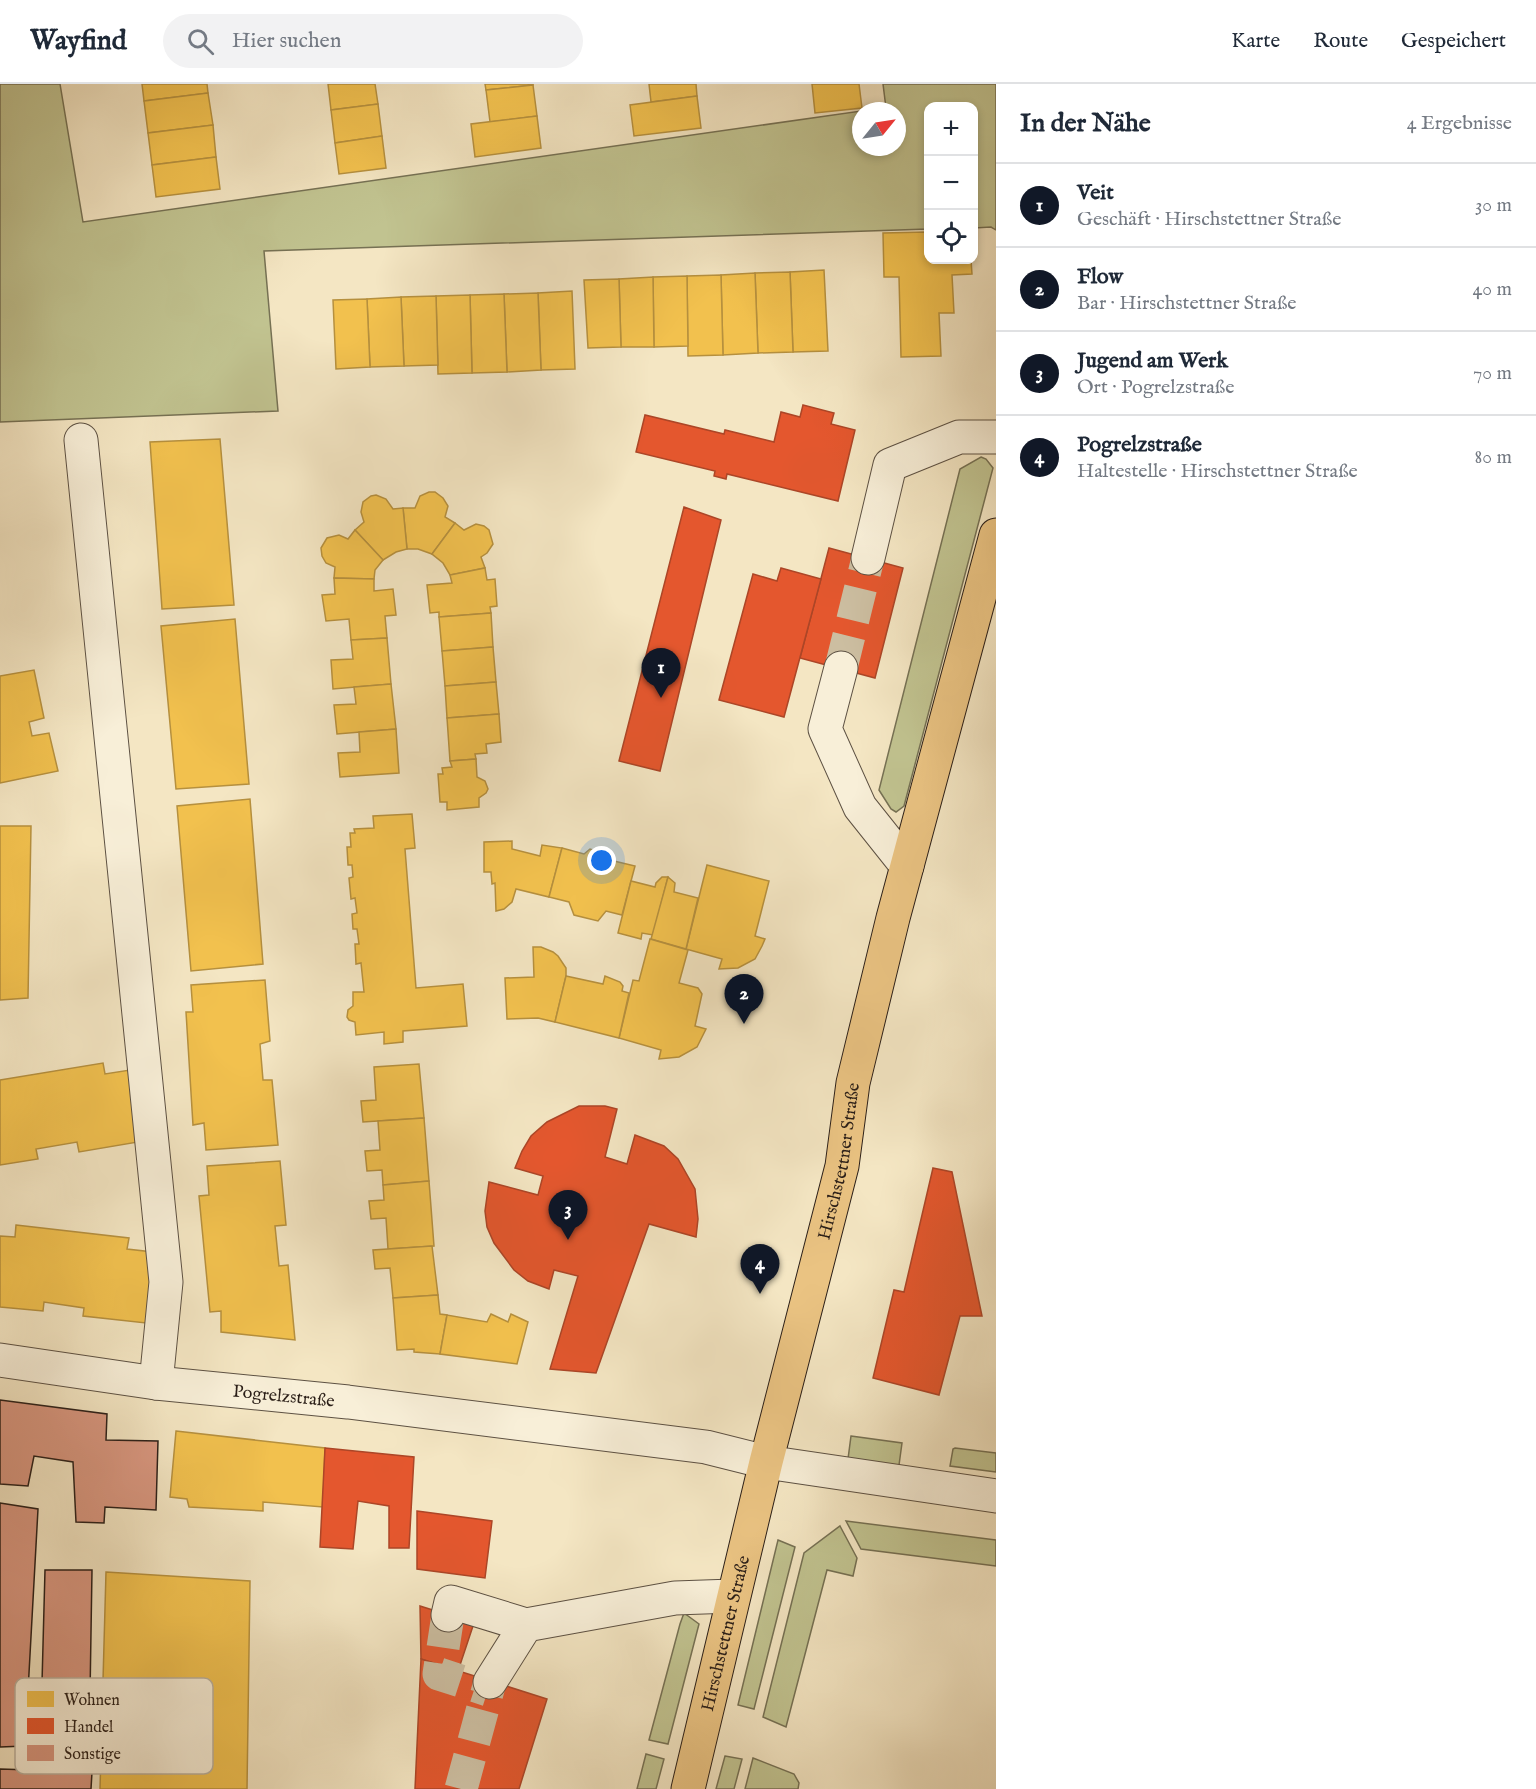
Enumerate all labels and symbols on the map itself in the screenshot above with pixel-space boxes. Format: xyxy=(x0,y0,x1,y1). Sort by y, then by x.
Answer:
north arrow xyxy=(852,102,906,156)
pin: 1 xyxy=(642,648,680,698)
your location xyxy=(587,846,616,875)
pin: 2 xyxy=(724,974,764,1024)
street label: Hirschstettner Straße xyxy=(814,1081,866,1242)
pin: 3 xyxy=(548,1190,588,1240)
pin: 4 xyxy=(740,1244,780,1294)
street label: Pogrelzstraße xyxy=(232,1381,335,1414)
street label: Hirschstettner Straße xyxy=(697,1553,756,1714)
legend xyxy=(15,1678,213,1774)
text: Wohnen xyxy=(64,1691,120,1711)
text: Handel xyxy=(64,1718,114,1738)
text: Sonstige xyxy=(64,1745,121,1765)

